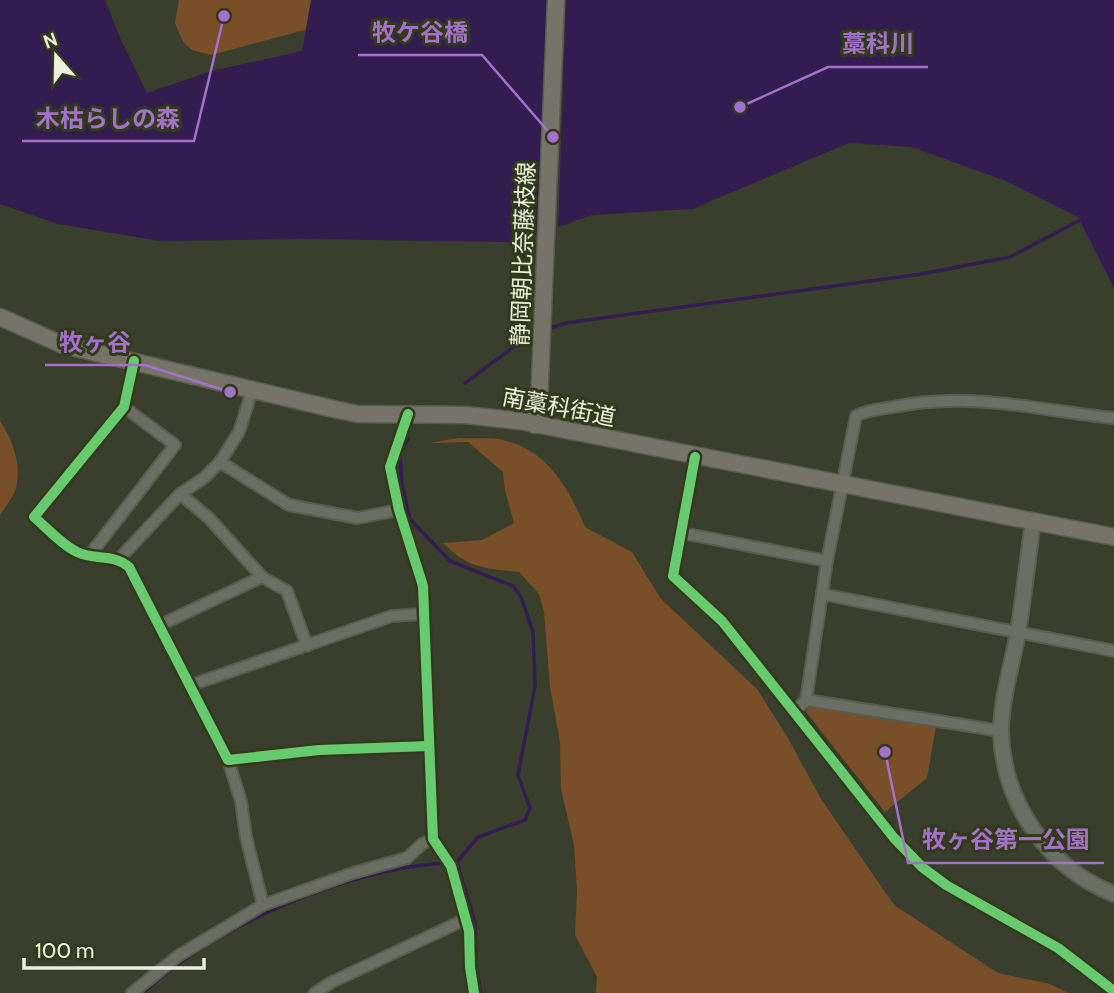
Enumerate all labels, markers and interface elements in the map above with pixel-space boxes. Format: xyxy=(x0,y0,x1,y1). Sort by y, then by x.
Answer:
callout: 牧ケ谷橋 xyxy=(358,10,482,55)
text: 牧ケ谷橋 xyxy=(372,18,468,47)
north arrow xyxy=(21,21,91,91)
callout: 藁科川 xyxy=(828,22,928,67)
text: N xyxy=(40,27,61,54)
text: 藁科川 xyxy=(842,29,914,58)
callout: 木枯らしの森 xyxy=(22,96,194,141)
text: 木枯らしの森 xyxy=(36,104,180,133)
street label: 静岡朝比奈藤枝線 xyxy=(506,162,540,346)
callout: 牧ヶ谷 xyxy=(45,320,145,365)
text: 牧ヶ谷 xyxy=(59,328,131,357)
street label: 南藁科街道 xyxy=(500,382,618,432)
callout: 牧ヶ谷第一公園 xyxy=(908,818,1104,863)
text: 牧ヶ谷第一公園 xyxy=(922,825,1090,854)
scale bar xyxy=(24,926,205,970)
text: 100 m xyxy=(35,938,94,963)

